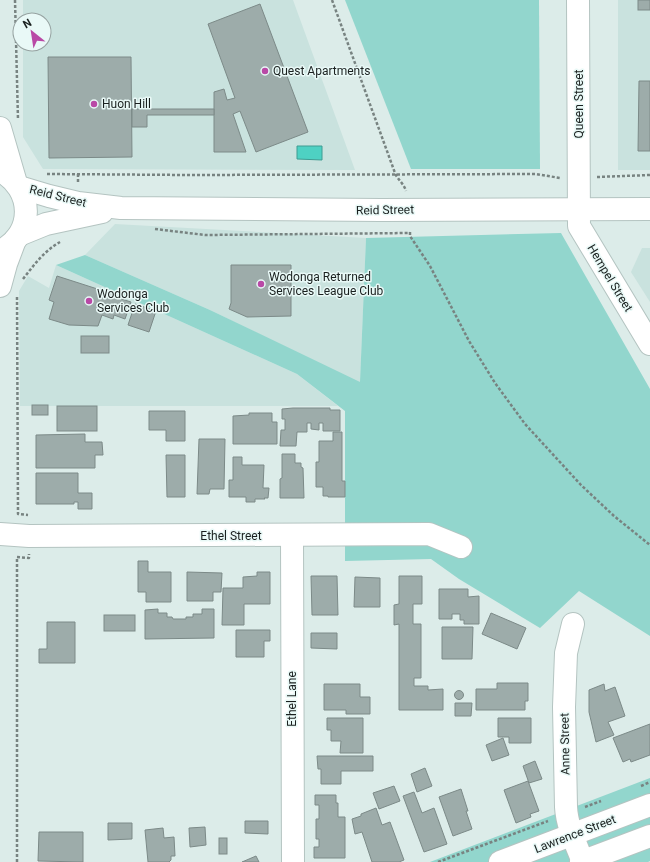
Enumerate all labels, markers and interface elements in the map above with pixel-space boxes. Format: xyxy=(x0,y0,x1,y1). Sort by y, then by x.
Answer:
north arrow xyxy=(12,12,52,52)
text: N xyxy=(21,16,34,31)
place label: Quest Apartments xyxy=(273,64,370,78)
marker: Quest Apartments xyxy=(260,66,270,76)
street label: Queen Street xyxy=(572,69,586,138)
place label: Huon Hill xyxy=(102,97,151,111)
marker: Huon Hill xyxy=(89,99,99,109)
street label: Reid Street xyxy=(28,182,88,210)
street label: Reid Street xyxy=(356,202,414,218)
street label: Hempel Street xyxy=(584,242,636,314)
place label: Wodonga Returned Services League Club xyxy=(269,270,384,298)
marker: Wodonga Returned Services League Club xyxy=(256,279,266,289)
place label: Wodonga Services Club xyxy=(97,287,170,315)
marker: Wodonga Services Club xyxy=(84,296,94,306)
street label: Ethel Street xyxy=(200,529,262,543)
street label: Ethel Lane xyxy=(285,671,299,727)
street label: Anne Street xyxy=(557,713,573,775)
street label: Lawrence Street xyxy=(532,812,618,856)

